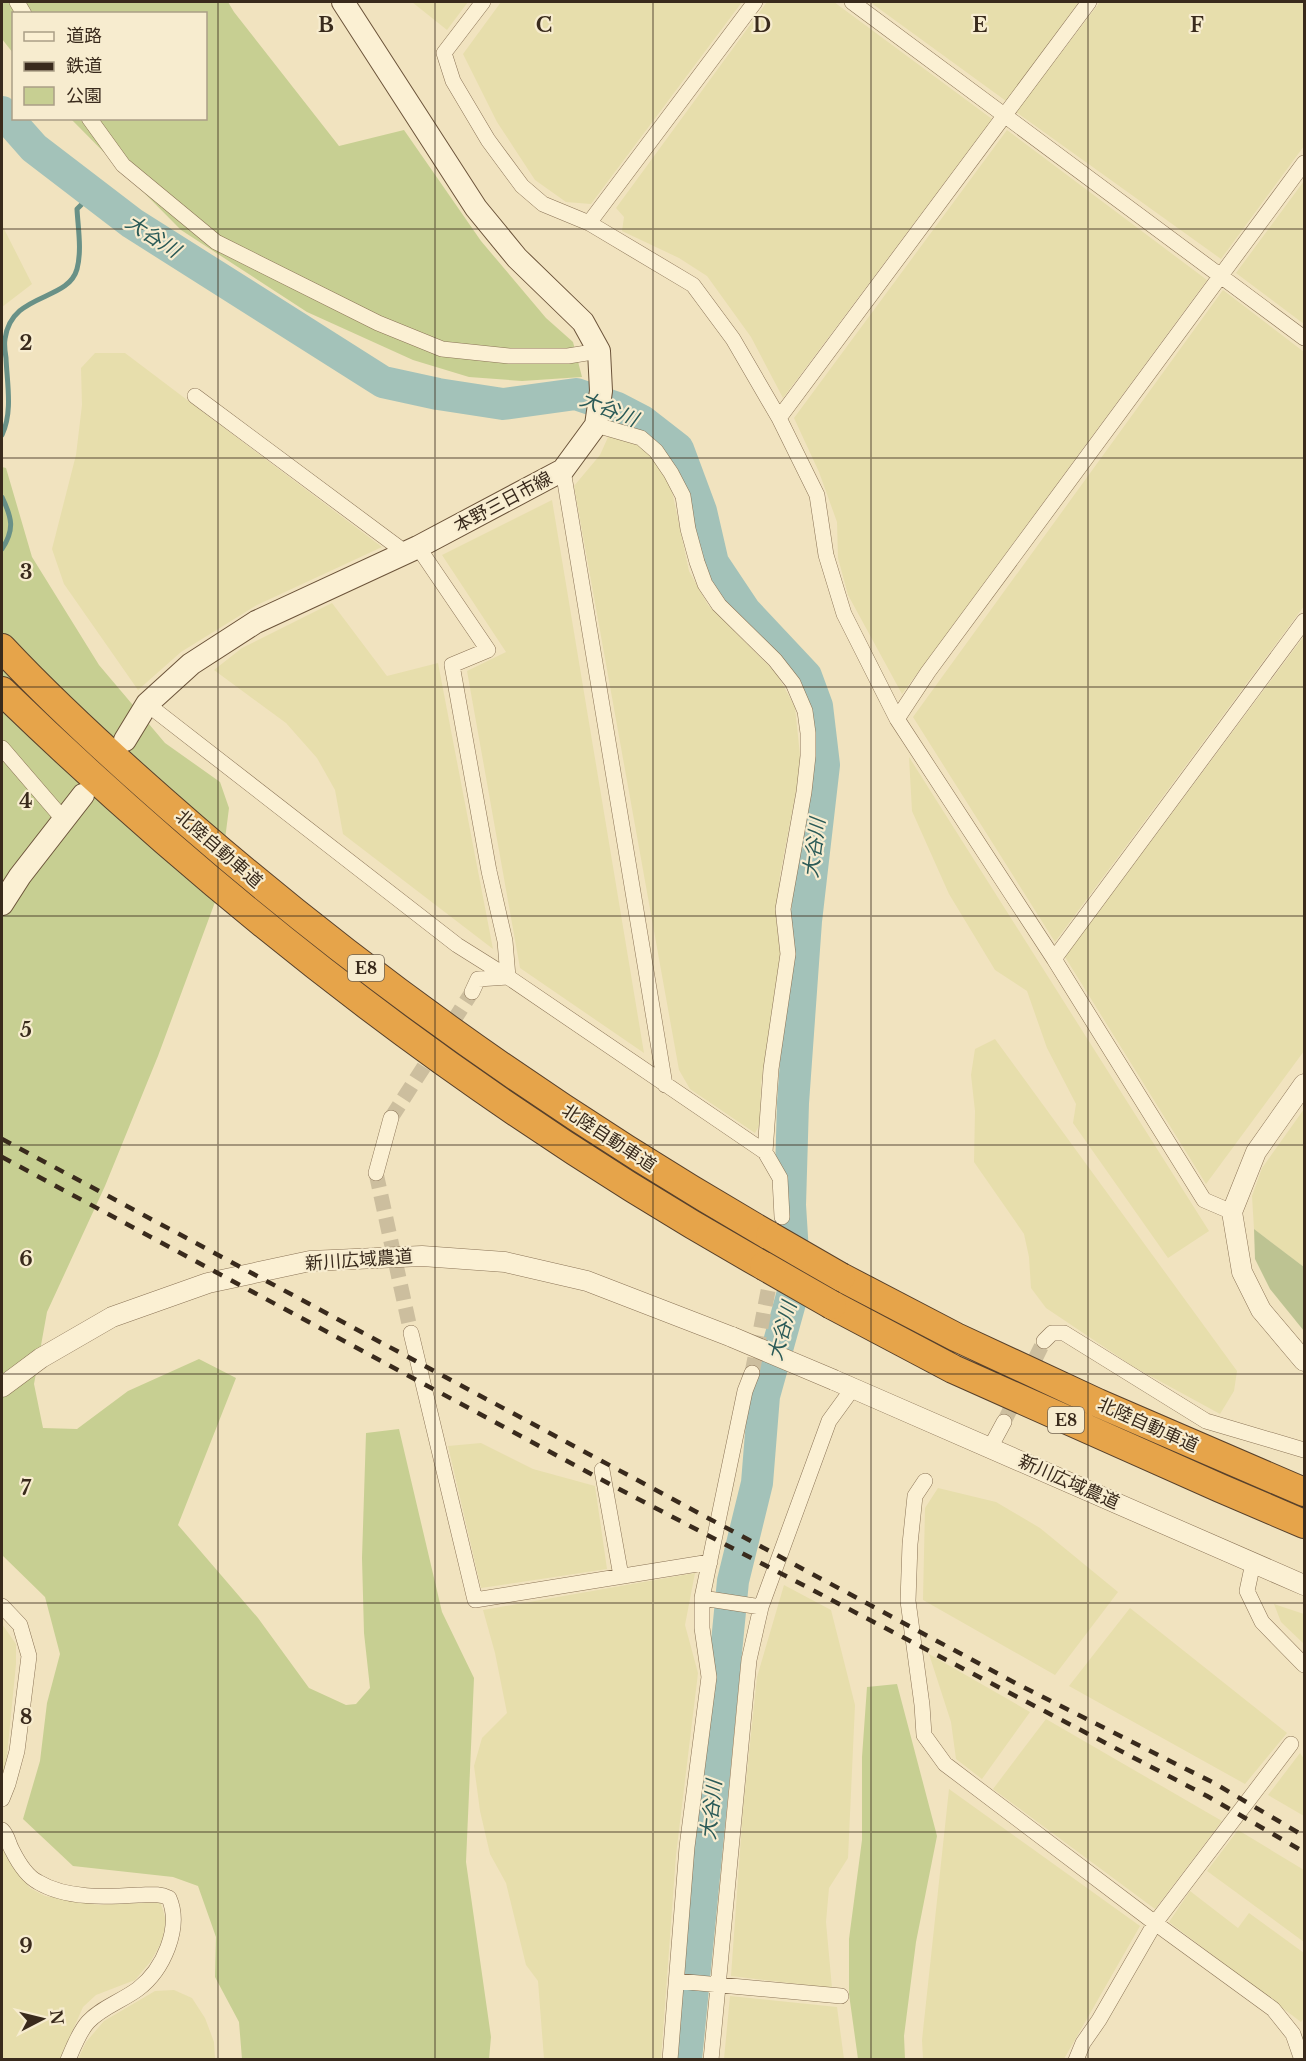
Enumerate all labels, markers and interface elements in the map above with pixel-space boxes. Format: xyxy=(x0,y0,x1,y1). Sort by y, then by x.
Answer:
legend xyxy=(12,12,207,120)
text: B xyxy=(318,13,334,37)
text: C xyxy=(536,13,552,37)
text: D xyxy=(753,13,771,37)
text: E xyxy=(972,13,988,37)
text: F xyxy=(1190,13,1204,37)
text: 道路 xyxy=(66,25,102,47)
text: 鉄道 xyxy=(66,55,102,77)
text: 公園 xyxy=(66,85,102,107)
water label: 大谷川 xyxy=(121,210,186,263)
text: 2 xyxy=(19,331,33,355)
water label: 大谷川 xyxy=(577,387,643,432)
street label: 本野三日市線 xyxy=(450,467,556,537)
text: 3 xyxy=(20,560,32,584)
text: 4 xyxy=(19,789,33,813)
street label: 北陸自動車道 xyxy=(171,805,267,893)
water label: 大谷川 xyxy=(798,815,830,879)
road number: E8 xyxy=(348,955,384,981)
text: 5 xyxy=(20,1018,32,1042)
street label: 北陸自動車道 xyxy=(558,1099,660,1177)
street label: 新川広域農道 xyxy=(304,1245,414,1275)
text: 6 xyxy=(19,1247,33,1271)
water label: 大谷川 xyxy=(763,1297,802,1363)
street label: 北陸自動車道 xyxy=(1094,1393,1202,1457)
road number: E8 xyxy=(1048,1407,1084,1433)
street label: 新川広域農道 xyxy=(1015,1450,1123,1514)
text: 7 xyxy=(21,1476,32,1500)
text: 8 xyxy=(20,1705,32,1729)
water label: 大谷川 xyxy=(696,1777,726,1841)
text: 9 xyxy=(19,1934,33,1958)
north arrow xyxy=(12,1989,72,2049)
text: N xyxy=(46,2008,68,2026)

